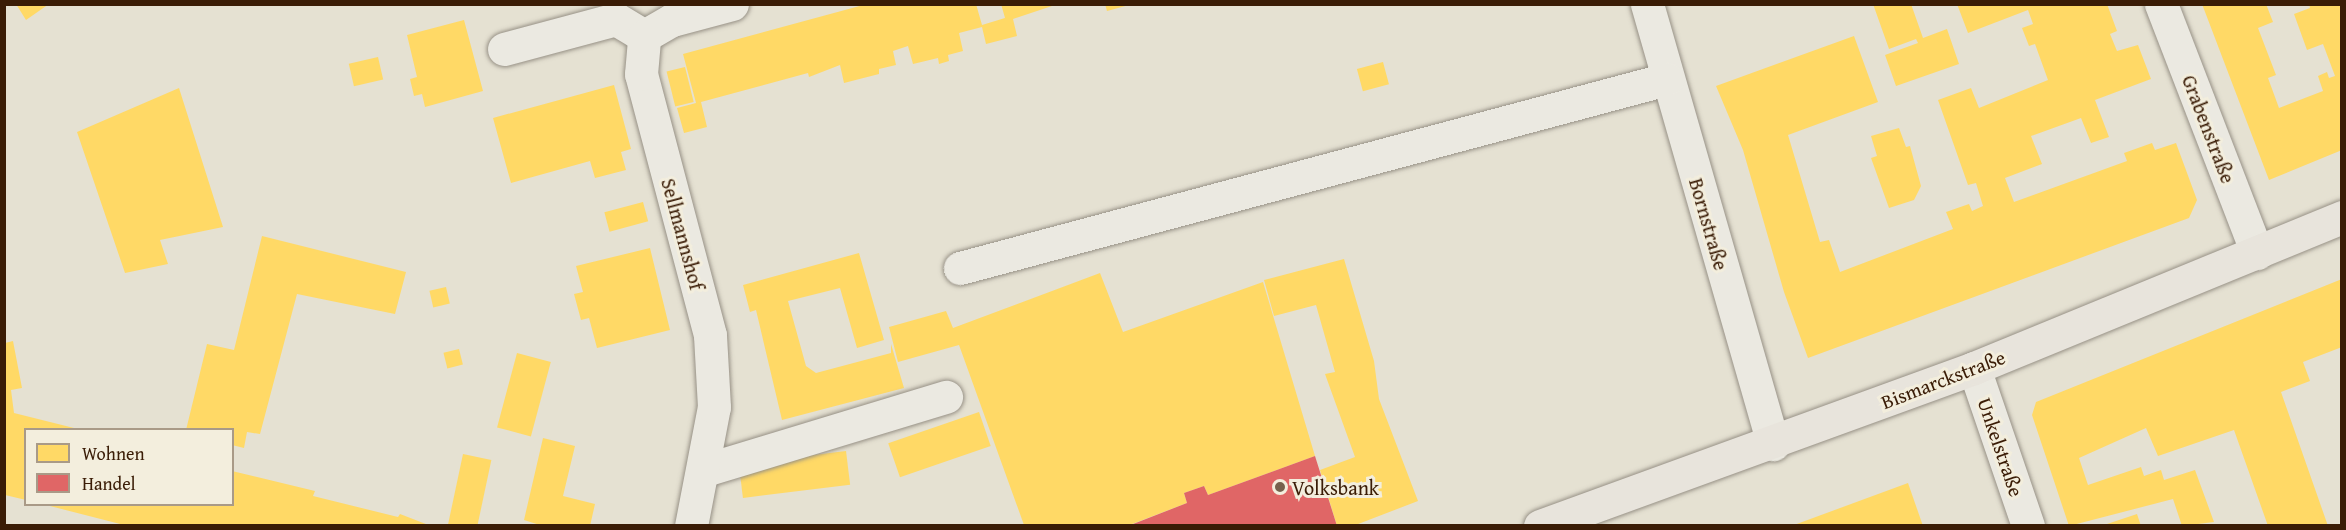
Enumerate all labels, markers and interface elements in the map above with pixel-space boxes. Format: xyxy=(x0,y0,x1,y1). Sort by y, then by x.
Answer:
street label: Grabenstraße xyxy=(2177,72,2241,186)
street label: Bornstraße xyxy=(1684,175,1734,273)
street label: Sellmannshof xyxy=(657,176,709,292)
street label: Bismarckstraße xyxy=(1878,344,2008,414)
street label: Unkelstraße xyxy=(1973,395,2029,499)
legend xyxy=(24,428,234,506)
text: Wohnen xyxy=(82,440,145,467)
text: Handel xyxy=(82,470,136,497)
place label: Volksbank xyxy=(1292,475,1379,499)
marker: Volksbank xyxy=(1273,480,1287,494)

